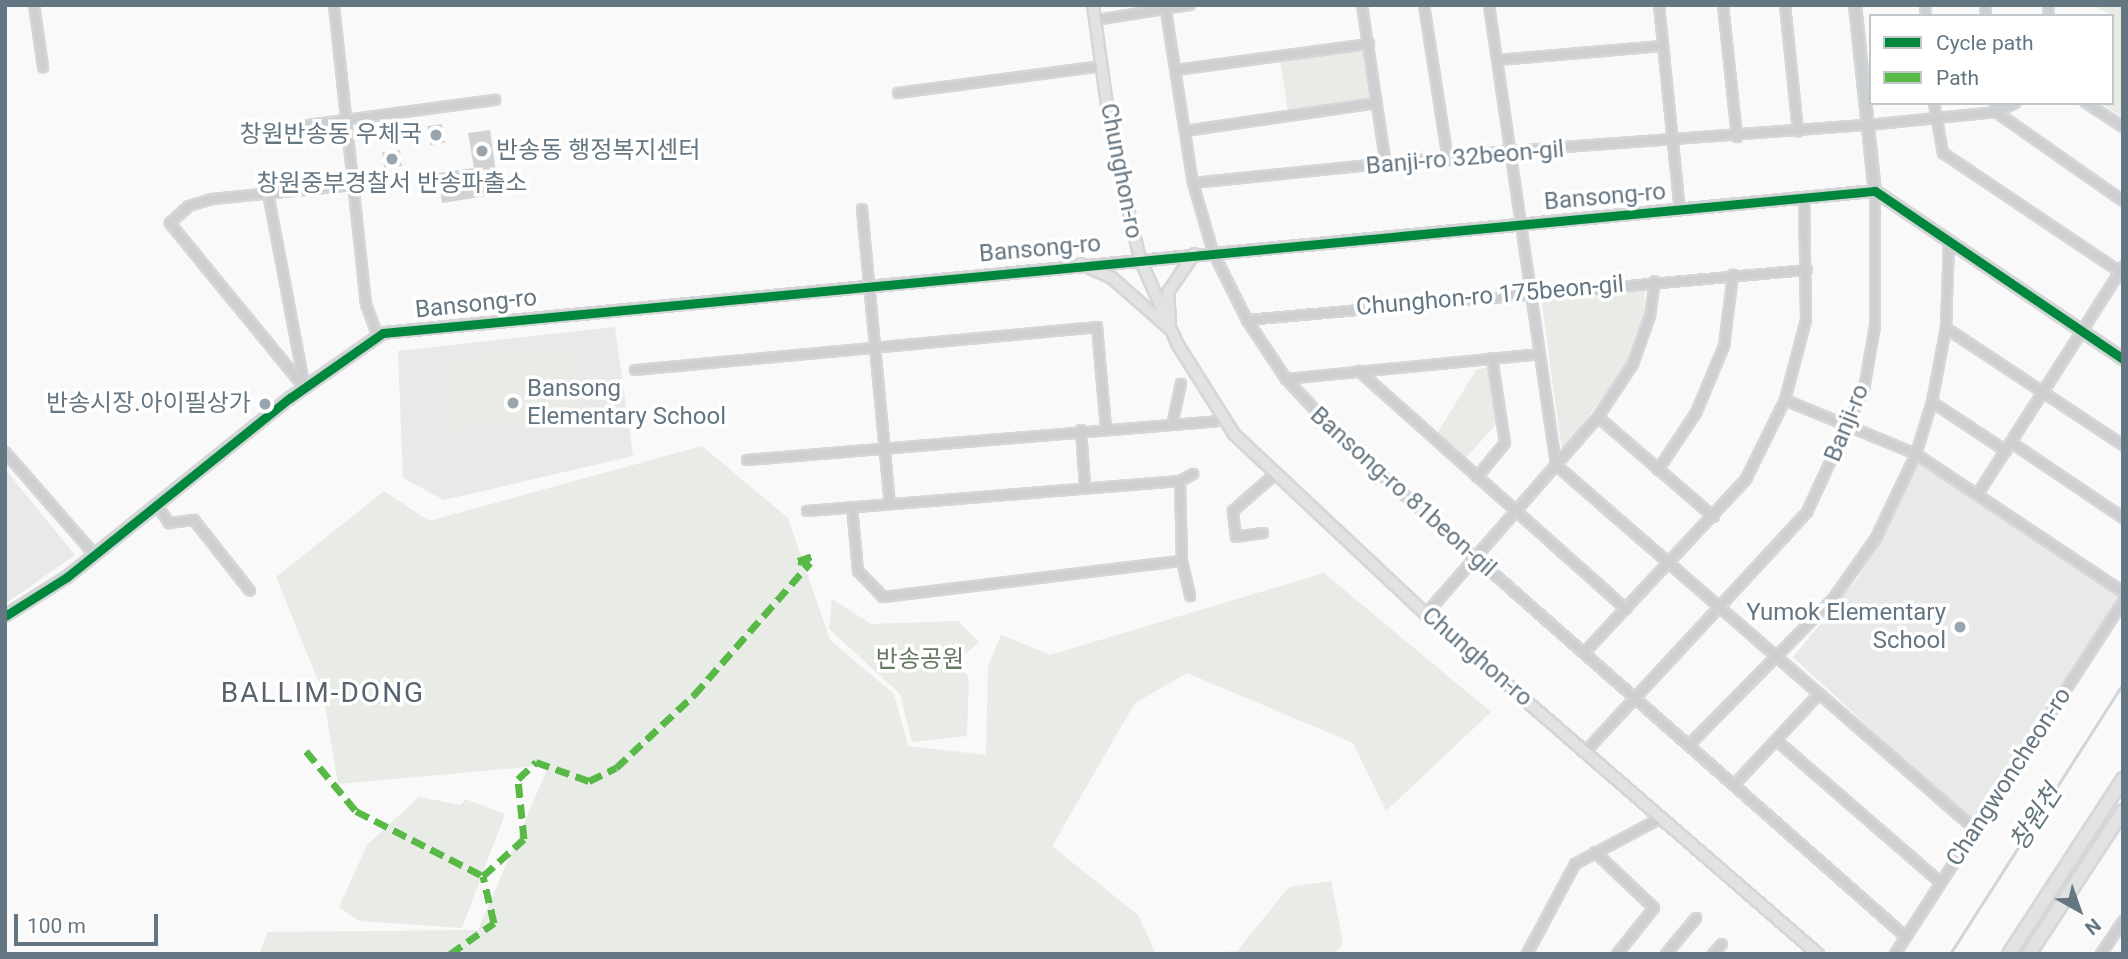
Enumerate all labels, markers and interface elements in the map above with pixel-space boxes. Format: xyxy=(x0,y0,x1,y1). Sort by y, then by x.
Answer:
legend xyxy=(1869,14,2114,105)
text: Cycle path xyxy=(1936,31,2034,55)
text: Path xyxy=(1936,66,1979,90)
street label: Chunghon-ro xyxy=(1094,101,1148,241)
place label: 창원반송동 우체국 xyxy=(239,121,422,149)
marker: 창원반송동 우체국 xyxy=(428,127,444,143)
street label: Banji-ro 32beon-gil xyxy=(1365,135,1565,181)
place label: 반송동 행정복지센터 xyxy=(496,137,701,165)
marker: 반송동 행정복지센터 xyxy=(474,143,490,159)
marker: 창원중부경찰서 반송파출소 xyxy=(384,151,400,167)
place label: 창원중부경찰서 반송파출소 xyxy=(257,170,527,198)
street label: Bansong-ro xyxy=(1543,177,1667,217)
street label: Bansong-ro xyxy=(978,229,1102,269)
street label: Chunghon-ro 175beon-gil xyxy=(1355,270,1625,322)
street label: Bansong-ro xyxy=(414,283,538,325)
place label: Bansong Elementary School xyxy=(527,375,726,431)
street label: Banji-ro xyxy=(1818,380,1876,466)
place label: 반송시장.아이필상가 xyxy=(46,390,251,418)
marker: Bansong Elementary School xyxy=(505,395,521,411)
marker: 반송시장.아이필상가 xyxy=(257,396,273,412)
street label: Bansong-ro 81beon-gil xyxy=(1304,401,1502,583)
place label: Yumok Elementary School xyxy=(1746,599,1946,655)
street label: Chunghon-ro xyxy=(1416,601,1538,713)
marker: Yumok Elementary School xyxy=(1952,619,1968,635)
park label: 반송공원 xyxy=(876,646,964,674)
district label: BALLIM-DONG xyxy=(222,676,424,710)
street label: Changwoncheon-ro xyxy=(1940,682,2078,872)
water label: 창원천 xyxy=(2003,779,2069,857)
north arrow xyxy=(2044,875,2114,945)
scale bar xyxy=(18,900,161,944)
text: N xyxy=(2080,913,2105,940)
text: 100 m xyxy=(27,914,86,938)

